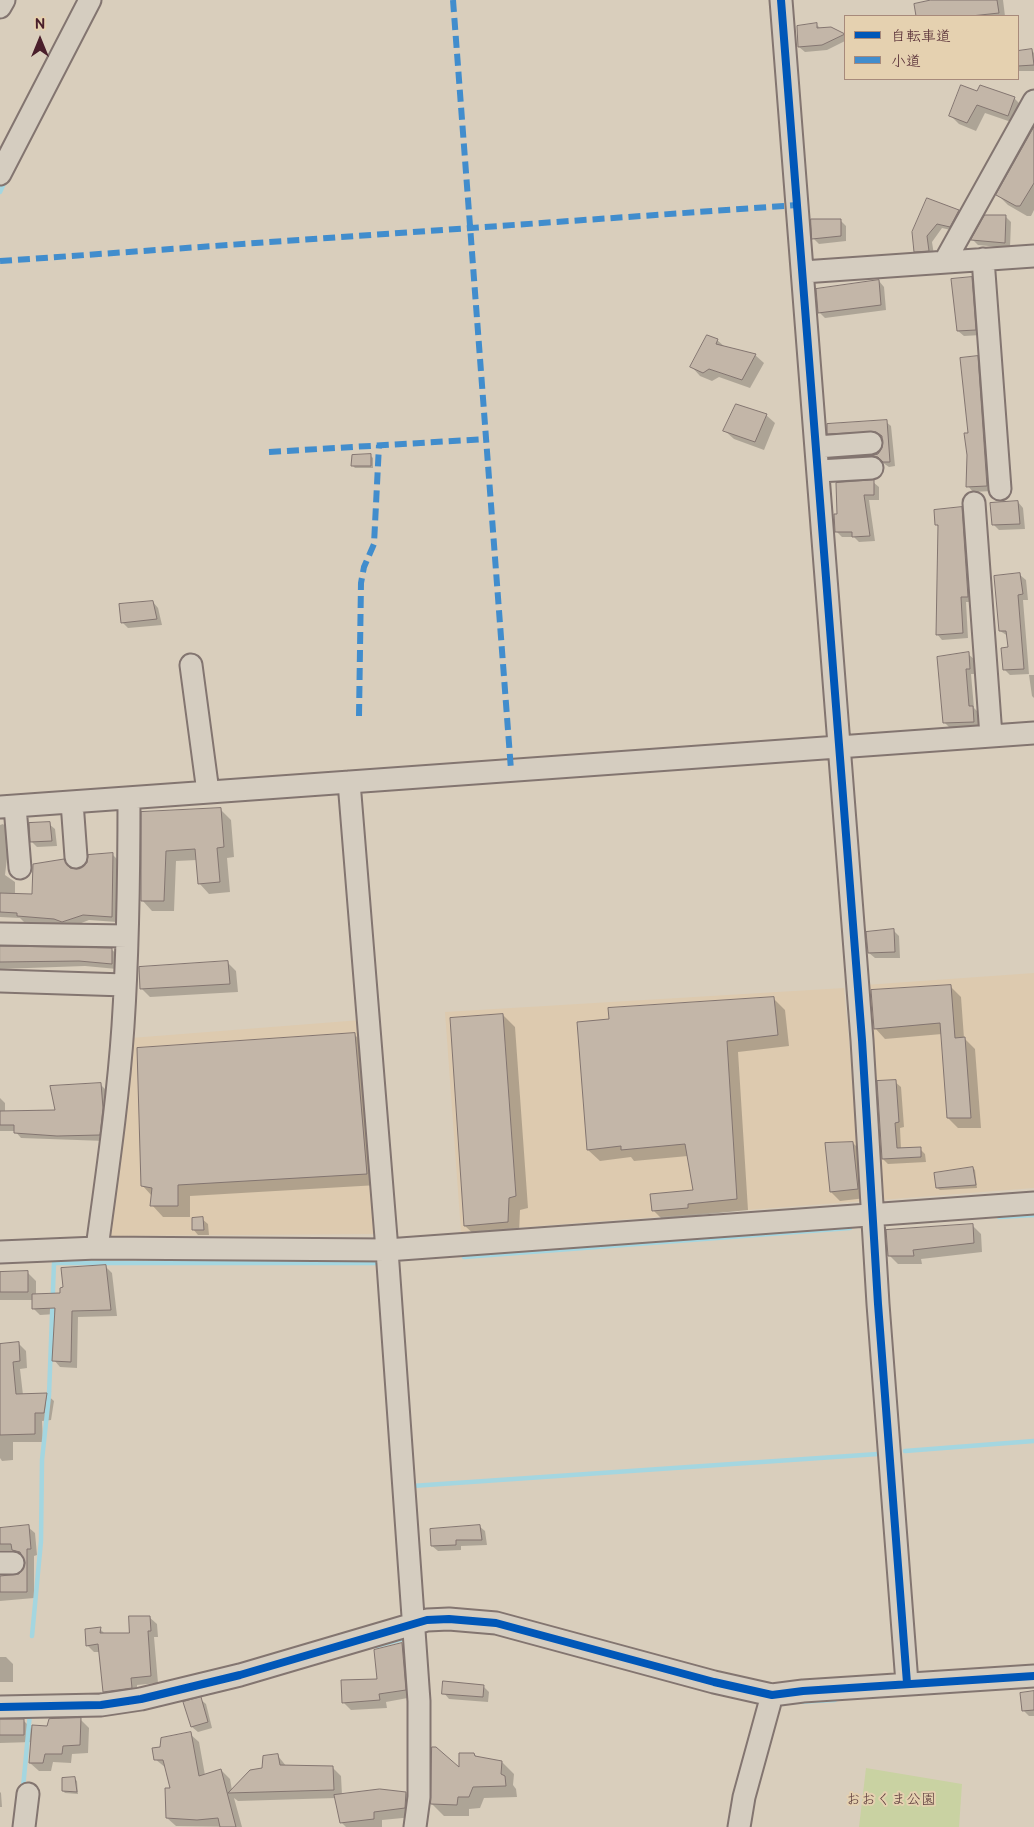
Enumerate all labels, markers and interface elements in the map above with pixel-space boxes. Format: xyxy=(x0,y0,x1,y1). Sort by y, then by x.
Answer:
north arrow xyxy=(15,15,65,65)
legend xyxy=(844,15,1019,80)
text: N xyxy=(35,16,45,33)
text: 自転車道 xyxy=(891,27,951,46)
text: 小道 xyxy=(891,52,921,71)
park label: おおくま公園 xyxy=(846,1791,936,1809)

